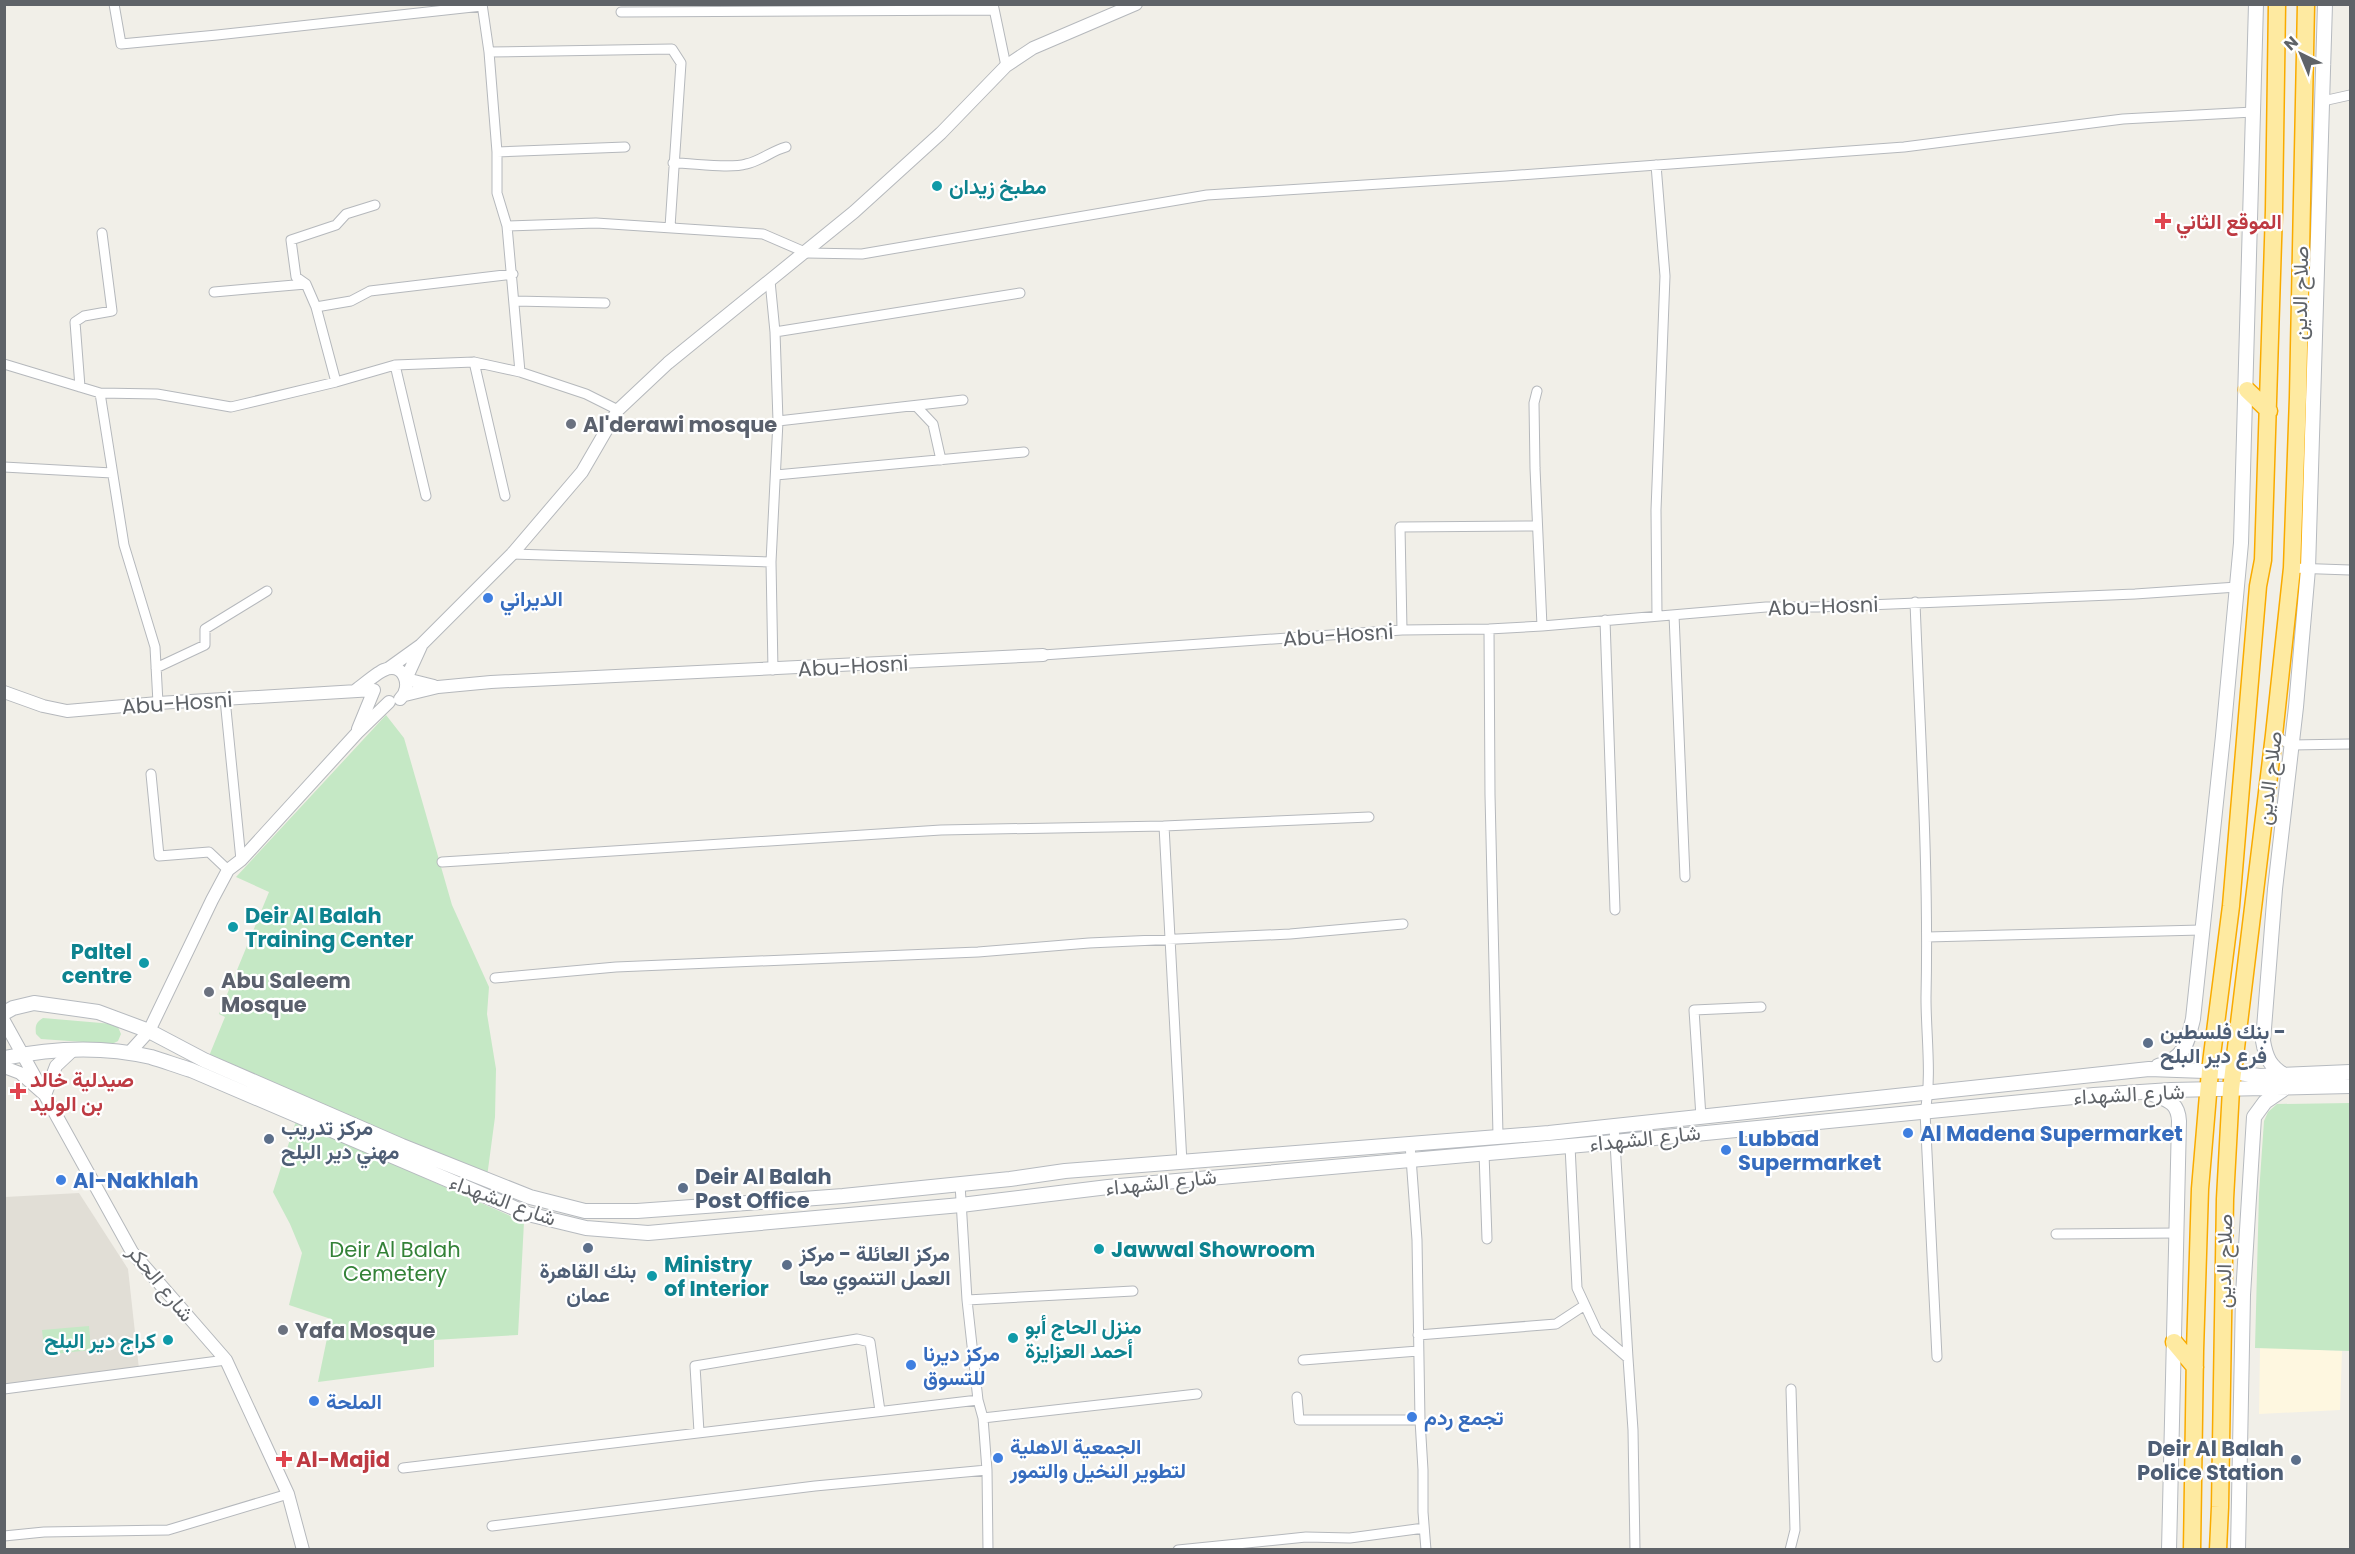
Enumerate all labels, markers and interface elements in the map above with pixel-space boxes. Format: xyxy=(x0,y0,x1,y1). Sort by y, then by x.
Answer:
north arrow xyxy=(2271,24,2331,84)
text: N xyxy=(2279,31,2303,56)
place label: مطبخ زيدان xyxy=(949,172,1047,201)
marker: مطبخ زيدان xyxy=(930,179,944,193)
place label: الموقع الثاني xyxy=(2176,207,2282,239)
marker: الموقع الثاني xyxy=(2154,212,2172,230)
street label: صلاح الدين xyxy=(2285,246,2315,340)
place label: Al'derawi mosque xyxy=(583,410,777,439)
marker: Al'derawi mosque xyxy=(564,417,578,431)
place label: الديراني xyxy=(500,584,563,616)
street label: Abu-Hosni xyxy=(1767,590,1879,622)
marker: الديراني xyxy=(481,591,495,605)
street label: Abu-Hosni xyxy=(1282,617,1394,653)
street label: Abu-Hosni xyxy=(797,649,909,683)
street label: Abu-Hosni xyxy=(121,685,233,721)
street label: صلاح الدين xyxy=(2249,729,2289,827)
place label: Deir Al Balah Training Center xyxy=(245,901,414,954)
marker: Deir Al Balah Training Center xyxy=(226,920,240,934)
place label: Paltel centre xyxy=(62,937,132,990)
marker: Paltel centre xyxy=(137,956,151,970)
place label: Abu Saleem Mosque xyxy=(221,966,351,1019)
marker: Abu Saleem Mosque xyxy=(202,985,216,999)
place label: بنك فلسطين - فرع دير البلح xyxy=(2160,1017,2286,1070)
marker: بنك فلسطين - فرع دير البلح xyxy=(2141,1036,2155,1050)
place label: صيدلية خالد بن الوليد xyxy=(30,1065,134,1118)
street label: شارع الشهداء xyxy=(2073,1077,2185,1111)
marker: صيدلية خالد بن الوليد xyxy=(11,1084,25,1098)
place label: مركز تدريب مهني دير البلح xyxy=(281,1113,399,1169)
street label: شارع الشهداء xyxy=(1588,1118,1702,1158)
place label: Al Madena Supermarket xyxy=(1920,1119,2183,1148)
place label: Lubbad Supermarket xyxy=(1738,1124,1881,1177)
marker: Al Madena Supermarket xyxy=(1901,1126,1915,1140)
marker: مركز تدريب مهني دير البلح xyxy=(262,1132,276,1146)
marker: Lubbad Supermarket xyxy=(1719,1143,1733,1157)
place label: Deir Al Balah Post Office xyxy=(695,1162,832,1215)
street label: شارع الشهداء xyxy=(1104,1162,1218,1202)
place label: Al-Nakhlah xyxy=(73,1166,199,1195)
street label: شارع الشهداء xyxy=(446,1167,560,1233)
marker: Al-Nakhlah xyxy=(54,1173,68,1187)
marker: Deir Al Balah Post Office xyxy=(676,1181,690,1195)
street label: صلاح الدين xyxy=(2209,1214,2239,1308)
park label: Deir Al Balah Cemetery xyxy=(329,1235,461,1288)
place label: Jawwal Showroom xyxy=(1111,1235,1315,1264)
street label: شارع الحكر xyxy=(120,1237,201,1328)
place label: مركز العائلة - مركز العمل التنموي معا xyxy=(798,1239,951,1295)
marker: بنك القاهرة عمان xyxy=(581,1241,595,1255)
marker: Jawwal Showroom xyxy=(1092,1242,1106,1256)
place label: Ministry of Interior xyxy=(664,1250,769,1303)
place label: بنك القاهرة عمان xyxy=(540,1256,636,1309)
marker: مركز العائلة - مركز العمل التنموي معا xyxy=(780,1258,794,1272)
marker: Ministry of Interior xyxy=(645,1269,659,1283)
place label: منزل الحاج أبو أحمد العزايزة xyxy=(1025,1312,1142,1365)
place label: Yafa Mosque xyxy=(295,1316,435,1345)
marker: Yafa Mosque xyxy=(276,1323,290,1337)
place label: كراج دير البلح xyxy=(44,1326,156,1355)
marker: منزل الحاج أبو أحمد العزايزة xyxy=(1006,1331,1020,1345)
marker: كراج دير البلح xyxy=(161,1333,175,1347)
place label: مركز ديرنا للتسوق xyxy=(923,1339,1000,1392)
marker: مركز ديرنا للتسوق xyxy=(904,1358,918,1372)
place label: الملحة xyxy=(326,1387,382,1416)
marker: الملحة xyxy=(307,1394,321,1408)
place label: تجمع ردم xyxy=(1424,1403,1504,1432)
marker: تجمع ردم xyxy=(1405,1410,1419,1424)
place label: الجمعية الاهلية لتطوير النخيل والتمور xyxy=(1009,1432,1186,1485)
place label: Deir Al Balah Police Station xyxy=(2137,1434,2284,1487)
place label: Al-Majid xyxy=(296,1445,390,1474)
marker: الجمعية الاهلية لتطوير النخيل والتمور xyxy=(991,1451,1005,1465)
marker: Al-Majid xyxy=(277,1452,291,1466)
marker: Deir Al Balah Police Station xyxy=(2289,1453,2303,1467)

